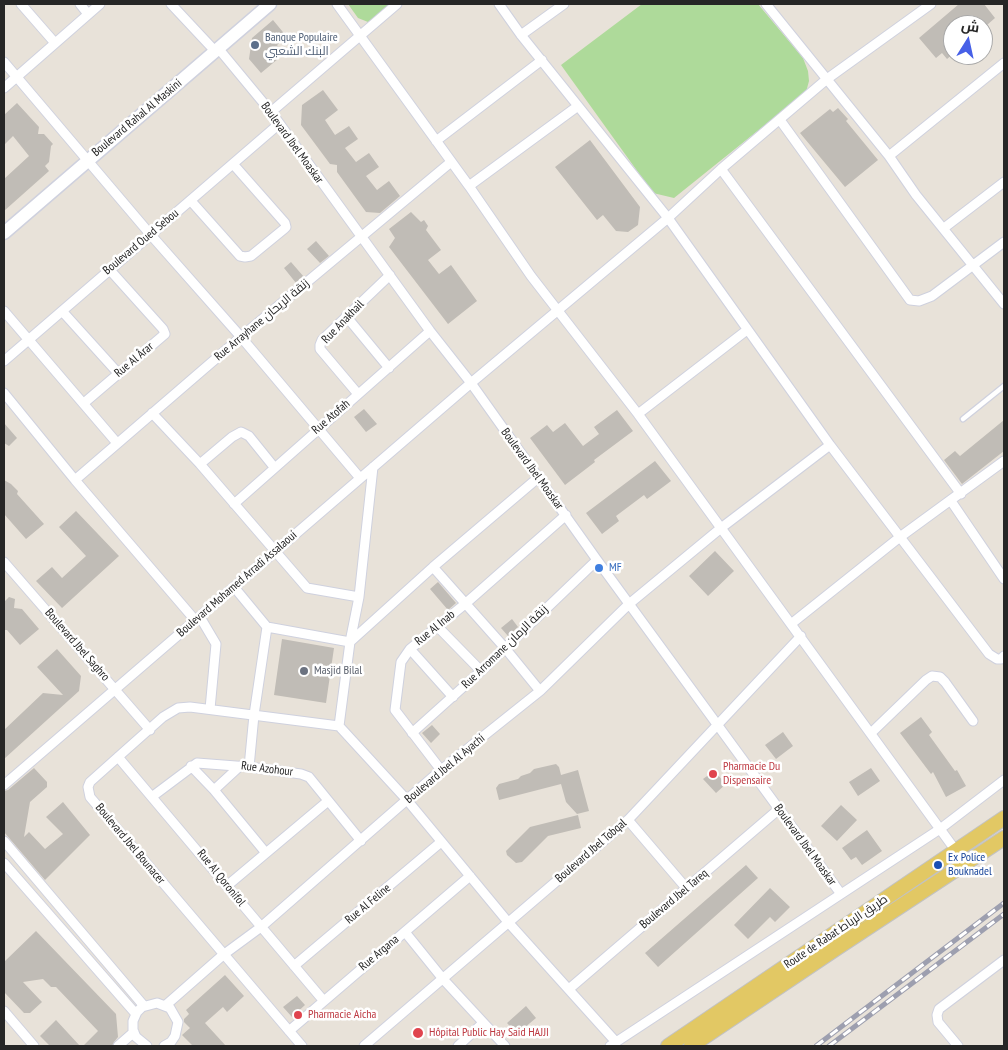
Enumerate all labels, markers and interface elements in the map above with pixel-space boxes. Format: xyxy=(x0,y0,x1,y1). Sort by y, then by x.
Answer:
north arrow xyxy=(943,15,993,65)
text: ش xyxy=(960,16,981,37)
place label: Banque Populaire البنك الشعبي xyxy=(265,31,338,59)
marker: Banque Populaire البنك الشعبي xyxy=(249,39,261,51)
street label: Boulevard Rahal Al Maskini xyxy=(89,76,185,160)
street label: Boulevard Jbel Moaskar xyxy=(258,100,326,186)
street label: Boulevard Oued Sebou xyxy=(100,206,182,278)
street label: Rue Arrayhane زنقة الريحان xyxy=(212,276,312,364)
street label: Rue Anakhail xyxy=(319,297,367,347)
street label: Rue Al Ârar xyxy=(112,340,156,380)
street label: Rue Atofah xyxy=(309,397,353,437)
street label: Boulevard Jbel Moaskar xyxy=(498,426,566,512)
street label: Boulevard Mohamed Arradi Assalaoui xyxy=(174,528,300,640)
place label: MF xyxy=(609,561,622,575)
marker: MF xyxy=(593,562,605,574)
street label: Rue Arromane زنقة الرمان xyxy=(459,602,551,692)
street label: Boulevard Jbel Saghro xyxy=(42,606,112,684)
street label: Rue Al Inab xyxy=(412,607,458,649)
place label: Masjid Bilal xyxy=(314,664,362,678)
marker: Masjid Bilal xyxy=(298,665,310,677)
street label: Boulevard Jbel Al Ayachi xyxy=(402,731,488,807)
street label: Rue Azohour xyxy=(240,759,294,779)
place label: Pharmacie Du Dispensaire xyxy=(723,760,780,788)
marker: Pharmacie Du Dispensaire xyxy=(707,768,719,780)
street label: Boulevard Jbel Bounacer xyxy=(92,801,168,887)
street label: Boulevard Jbel Moaskar xyxy=(771,802,839,888)
street label: Boulevard Jbel Tobqal xyxy=(552,816,630,886)
street label: Rue Al Qoronifol xyxy=(194,847,248,909)
place label: Ex Police Bouknadel xyxy=(948,851,992,879)
marker: Ex Police Bouknadel xyxy=(932,859,944,871)
street label: Boulevard Jbel Tareq xyxy=(637,866,711,932)
street label: Rue Al Feline xyxy=(342,881,394,927)
street label: Route de Rabat طريق الرباط xyxy=(782,892,890,972)
street label: Rue Argana xyxy=(356,932,402,974)
place label: Pharmacie Aicha xyxy=(308,1008,376,1022)
marker: Pharmacie Aicha xyxy=(292,1009,304,1021)
marker: Hôpital Public Hay Said HAJJI xyxy=(411,1026,425,1040)
place label: Hôpital Public Hay Said HAJJI xyxy=(429,1026,549,1040)

